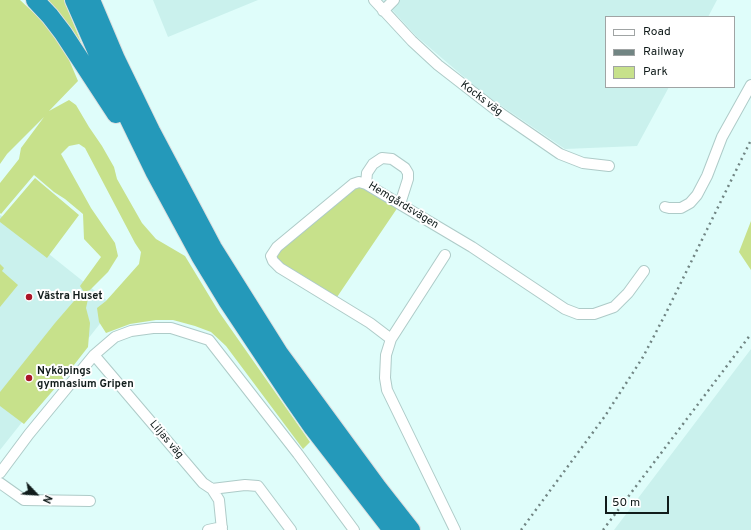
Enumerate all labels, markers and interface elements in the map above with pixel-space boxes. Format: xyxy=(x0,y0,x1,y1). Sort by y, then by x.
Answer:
legend xyxy=(605,16,735,88)
text: Road xyxy=(643,24,671,40)
text: Railway xyxy=(643,44,684,60)
text: Park xyxy=(643,64,668,80)
street label: Kocks väg xyxy=(457,79,505,119)
street label: Hemgårdsvägen xyxy=(365,180,441,232)
place label: Västra Huset xyxy=(37,290,103,304)
marker: Västra Huset xyxy=(24,292,34,302)
place label: Nyköpings gymnasium Gripen xyxy=(37,365,134,391)
marker: Nyköpings gymnasium Gripen xyxy=(24,373,34,383)
street label: Liljas väg xyxy=(146,418,186,462)
north arrow xyxy=(16,474,56,514)
scale bar xyxy=(607,488,671,514)
text: N xyxy=(39,493,55,506)
text: 50 m xyxy=(612,495,640,511)

